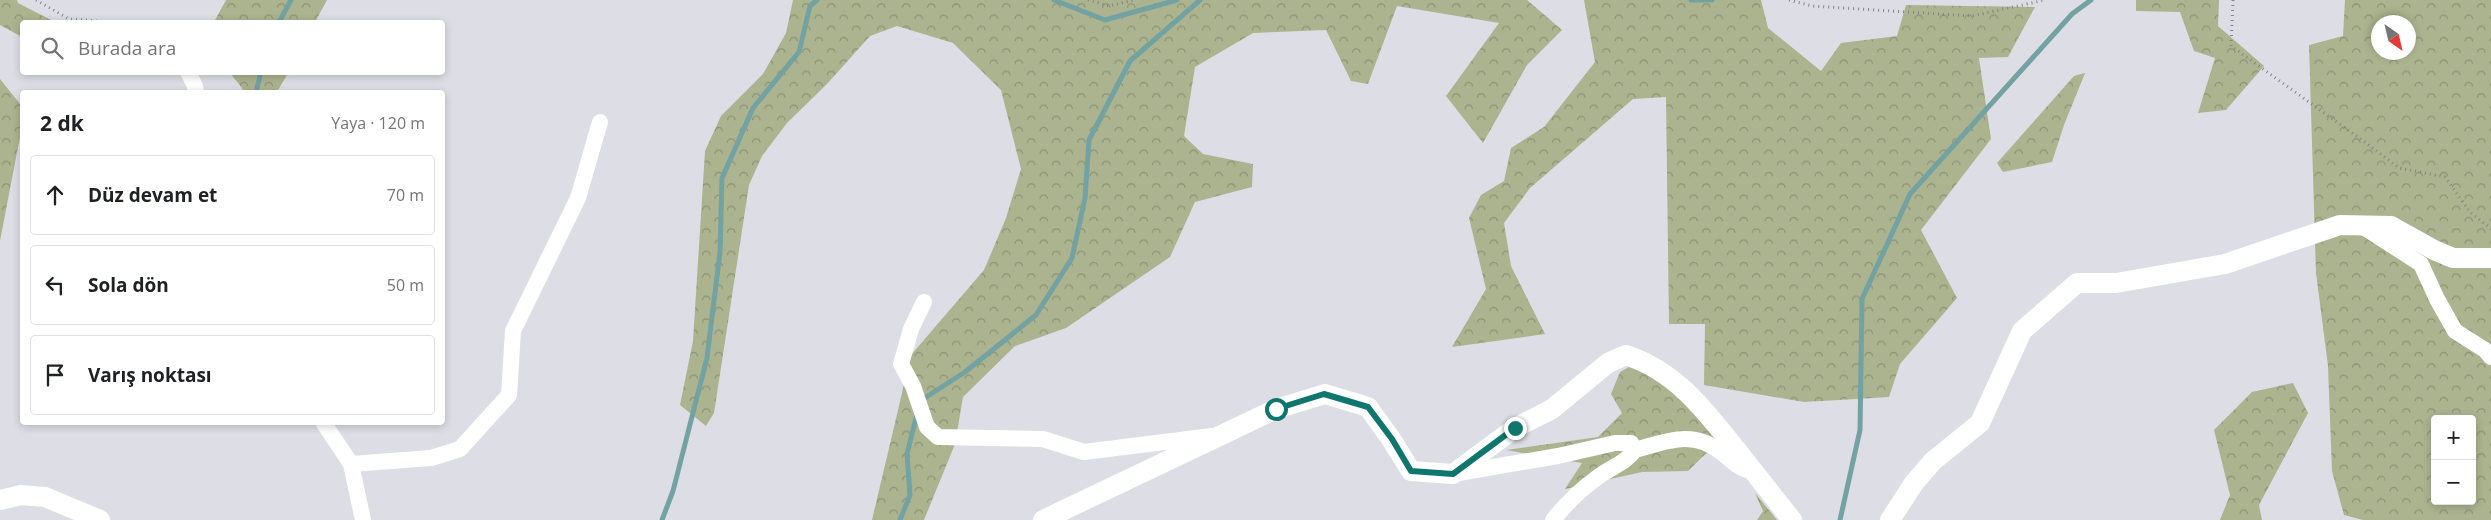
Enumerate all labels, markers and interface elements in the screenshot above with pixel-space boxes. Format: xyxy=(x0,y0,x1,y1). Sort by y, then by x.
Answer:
north arrow xyxy=(2371,15,2416,60)
search box xyxy=(20,20,445,75)
icon: search xyxy=(38,34,66,62)
text: Burada ara xyxy=(78,35,176,61)
text: 2 dk xyxy=(40,109,84,137)
text: Yaya · 120 m xyxy=(331,112,425,134)
icon: ahead xyxy=(41,181,69,209)
text: Düz devam et xyxy=(88,182,217,208)
text: 70 m xyxy=(387,184,424,206)
icon: left xyxy=(41,271,69,299)
text: Sola dön xyxy=(88,272,169,298)
text: 50 m xyxy=(387,274,424,296)
icon: arrive xyxy=(41,361,69,389)
text: Varış noktası xyxy=(88,362,212,388)
route start xyxy=(1265,398,1288,421)
map controls xyxy=(2431,415,2476,505)
button: + xyxy=(2431,415,2476,460)
route end xyxy=(1504,417,1527,440)
button: − xyxy=(2431,460,2476,505)

